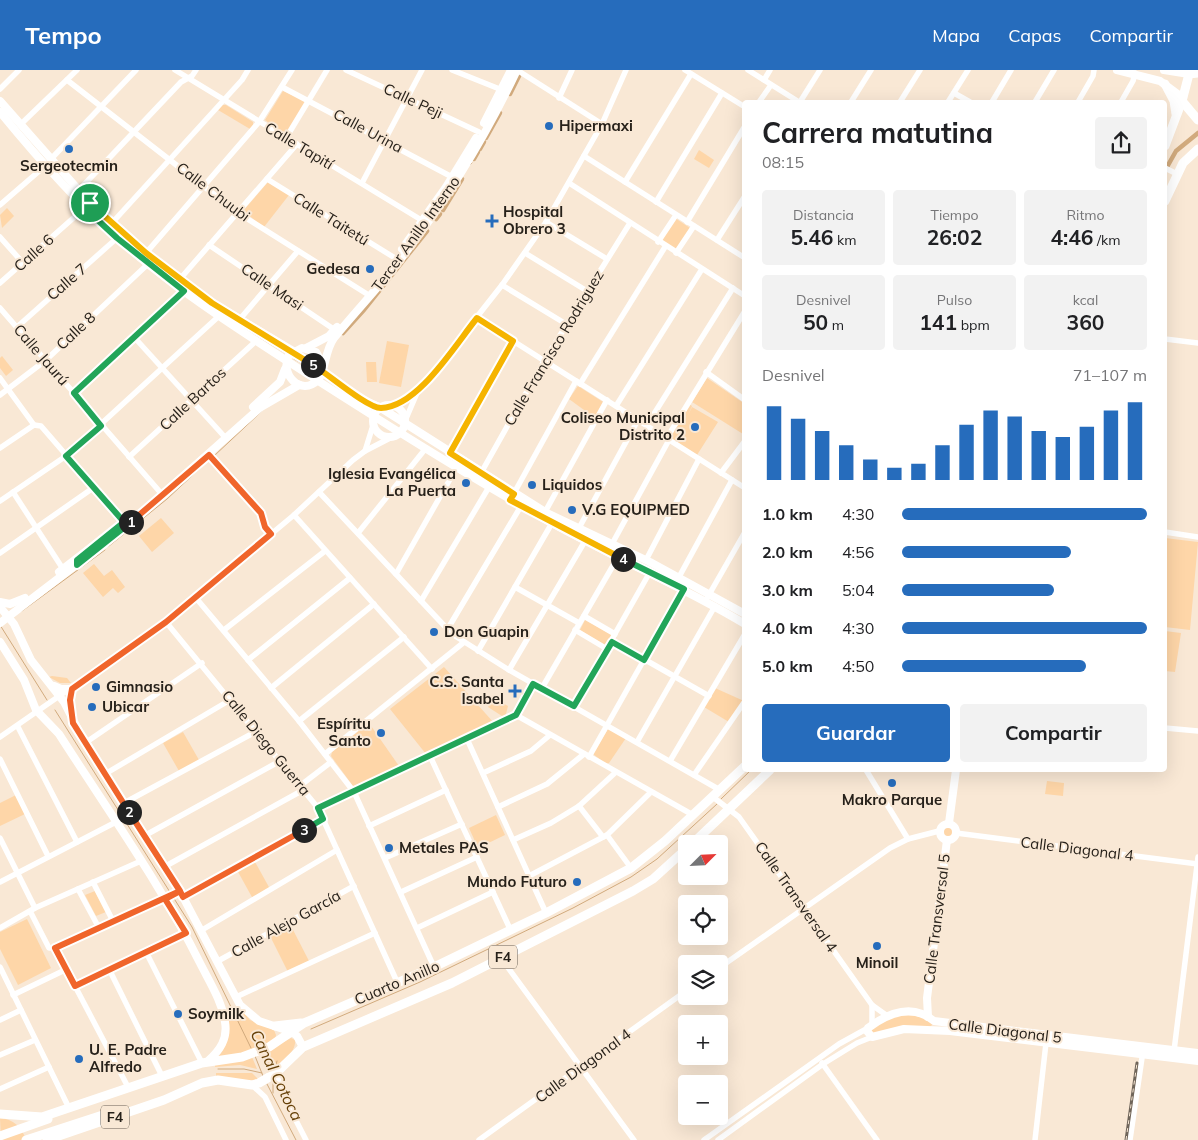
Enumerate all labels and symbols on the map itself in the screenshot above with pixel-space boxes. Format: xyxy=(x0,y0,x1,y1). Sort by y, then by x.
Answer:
street label: Calle Peji xyxy=(381,79,446,122)
street label: Calle Urina xyxy=(330,104,406,157)
place label: Hipermaxi xyxy=(559,116,633,135)
street label: Calle Tapití xyxy=(262,118,338,174)
marker: Hipermaxi xyxy=(543,120,555,132)
marker: Sergeotecmin xyxy=(63,143,75,155)
place label: Sergeotecmin xyxy=(20,156,118,175)
street label: Calle Chuubi xyxy=(173,158,254,225)
street label: Tercer Anillo Interno xyxy=(367,172,464,295)
pin xyxy=(69,182,111,224)
street label: Calle Taitetú xyxy=(290,188,373,249)
place label: Hospital Obrero 3 xyxy=(503,202,566,238)
marker: Hospital Obrero 3 xyxy=(485,214,499,228)
street label: Calle 6 xyxy=(10,230,58,275)
street label: Calle 7 xyxy=(43,259,91,304)
street label: Calle Masi xyxy=(237,259,307,314)
place label: Gedesa xyxy=(306,259,360,278)
marker: Gedesa xyxy=(364,263,376,275)
street label: Calle Francisco Rodriguez xyxy=(500,266,608,429)
street label: Calle 8 xyxy=(52,308,99,354)
street label: Calle Jaurú xyxy=(10,320,73,389)
pin: 5 xyxy=(300,352,326,378)
street label: Calle Bartos xyxy=(155,363,230,434)
place label: Coliseo Municipal Distrito 2 xyxy=(561,408,685,444)
marker: Coliseo Municipal Distrito 2 xyxy=(689,421,701,433)
place label: Iglesia Evangélica La Puerta xyxy=(328,464,456,500)
place label: Liquidos xyxy=(542,475,602,494)
marker: Iglesia Evangélica La Puerta xyxy=(460,477,472,489)
marker: Liquidos xyxy=(526,479,538,491)
place label: V.G EQUIPMED xyxy=(581,500,690,519)
marker: V.G EQUIPMED xyxy=(566,504,578,516)
pin: 1 xyxy=(118,510,144,534)
pin: 4 xyxy=(610,546,636,572)
place label: Don Guapin xyxy=(444,622,529,641)
marker: Don Guapin xyxy=(428,626,440,638)
place label: C.S. Santa Isabel xyxy=(429,672,504,708)
place label: Gimnasio xyxy=(106,677,173,696)
marker: Gimnasio xyxy=(90,681,102,693)
marker: C.S. Santa Isabel xyxy=(508,684,522,698)
street label: Calle Diego Guerra xyxy=(218,686,315,799)
place label: Ubicar xyxy=(102,697,149,716)
marker: Ubicar xyxy=(86,701,98,713)
place label: Espíritu Santo xyxy=(317,714,371,750)
marker: Espíritu Santo xyxy=(375,727,387,739)
marker: Makro Parque xyxy=(886,777,898,789)
place label: Makro Parque xyxy=(842,790,942,809)
pin: 2 xyxy=(116,800,142,824)
pin: 3 xyxy=(292,818,316,842)
street label: Calle Diagonal 4 xyxy=(1019,832,1135,865)
north arrow xyxy=(678,835,728,885)
place label: Metales PAS xyxy=(399,838,489,857)
street label: Calle Transversal 4 xyxy=(751,838,842,956)
marker: Metales PAS xyxy=(383,842,395,854)
street label: Calle Transversal 5 xyxy=(919,853,954,985)
place label: Mundo Futuro xyxy=(467,872,567,891)
marker: Mundo Futuro xyxy=(571,876,583,888)
street label: Calle Alejo García xyxy=(228,886,344,962)
marker: Minoil xyxy=(871,940,883,952)
road number: F4 xyxy=(489,946,517,969)
place label: Minoil xyxy=(856,953,898,972)
street label: Cuarto Anillo xyxy=(352,956,442,1009)
place label: Soymilk xyxy=(188,1004,245,1023)
marker: Soymilk xyxy=(172,1008,184,1020)
street label: Calle Diagonal 5 xyxy=(947,1014,1063,1047)
street label: Calle Diagonal 4 xyxy=(531,1024,634,1107)
water label: Canal Cotoca xyxy=(246,1026,308,1124)
place label: U. E. Padre Alfredo xyxy=(89,1040,167,1076)
marker: U. E. Padre Alfredo xyxy=(73,1053,85,1065)
road number: F4 xyxy=(101,1106,129,1128)

